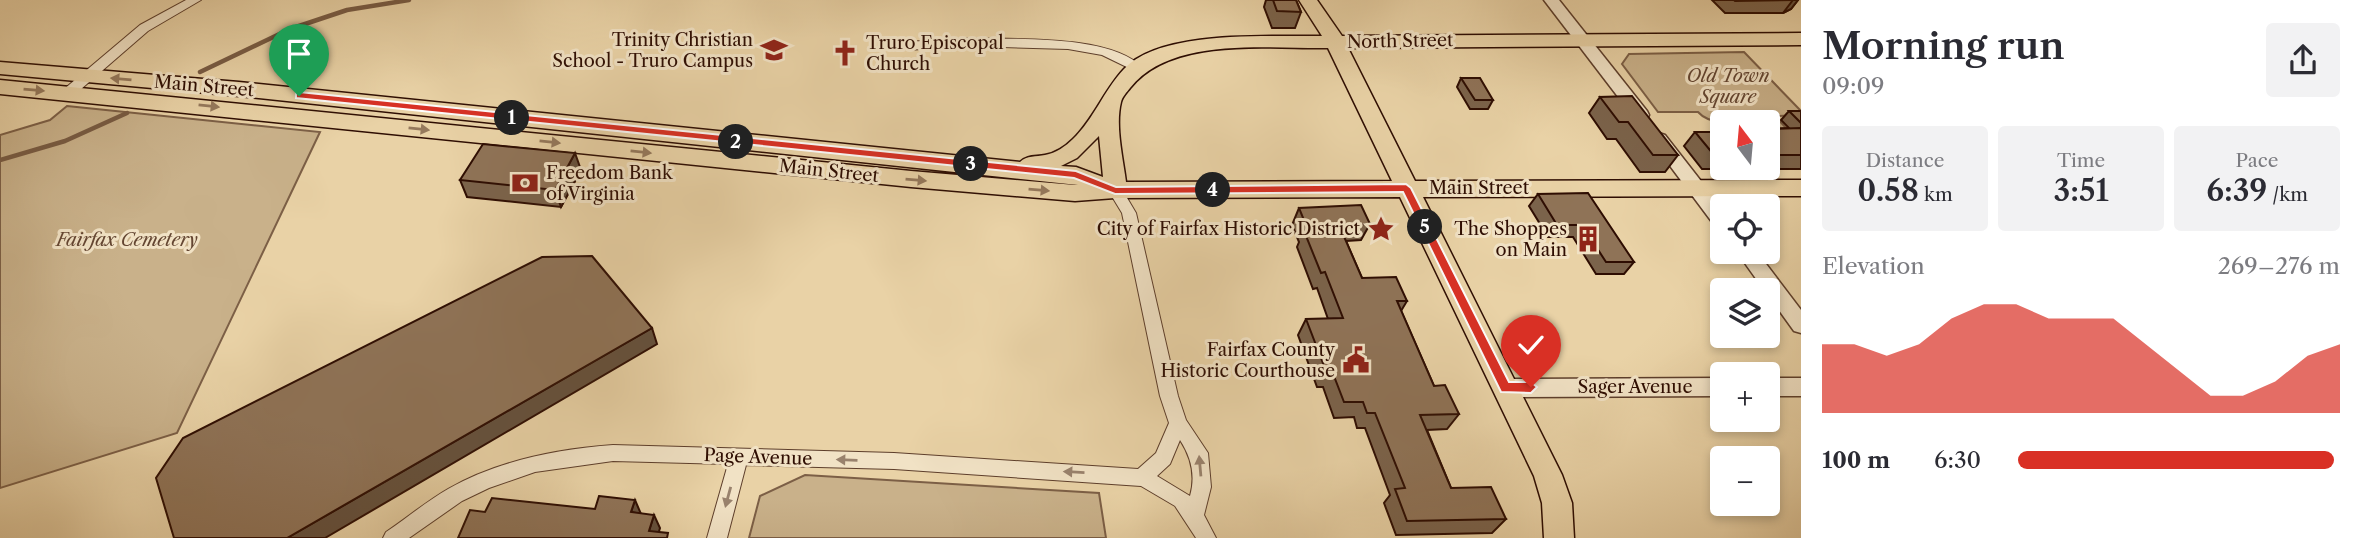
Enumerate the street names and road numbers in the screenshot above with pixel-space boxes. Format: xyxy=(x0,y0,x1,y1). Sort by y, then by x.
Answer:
street label: North Street xyxy=(1347,29,1454,53)
street label: Main Street xyxy=(153,71,255,101)
street label: Main Street xyxy=(778,155,881,187)
street label: Main Street xyxy=(1429,177,1530,199)
street label: Sager Avenue xyxy=(1578,376,1692,398)
street label: Page Avenue xyxy=(703,444,813,470)

